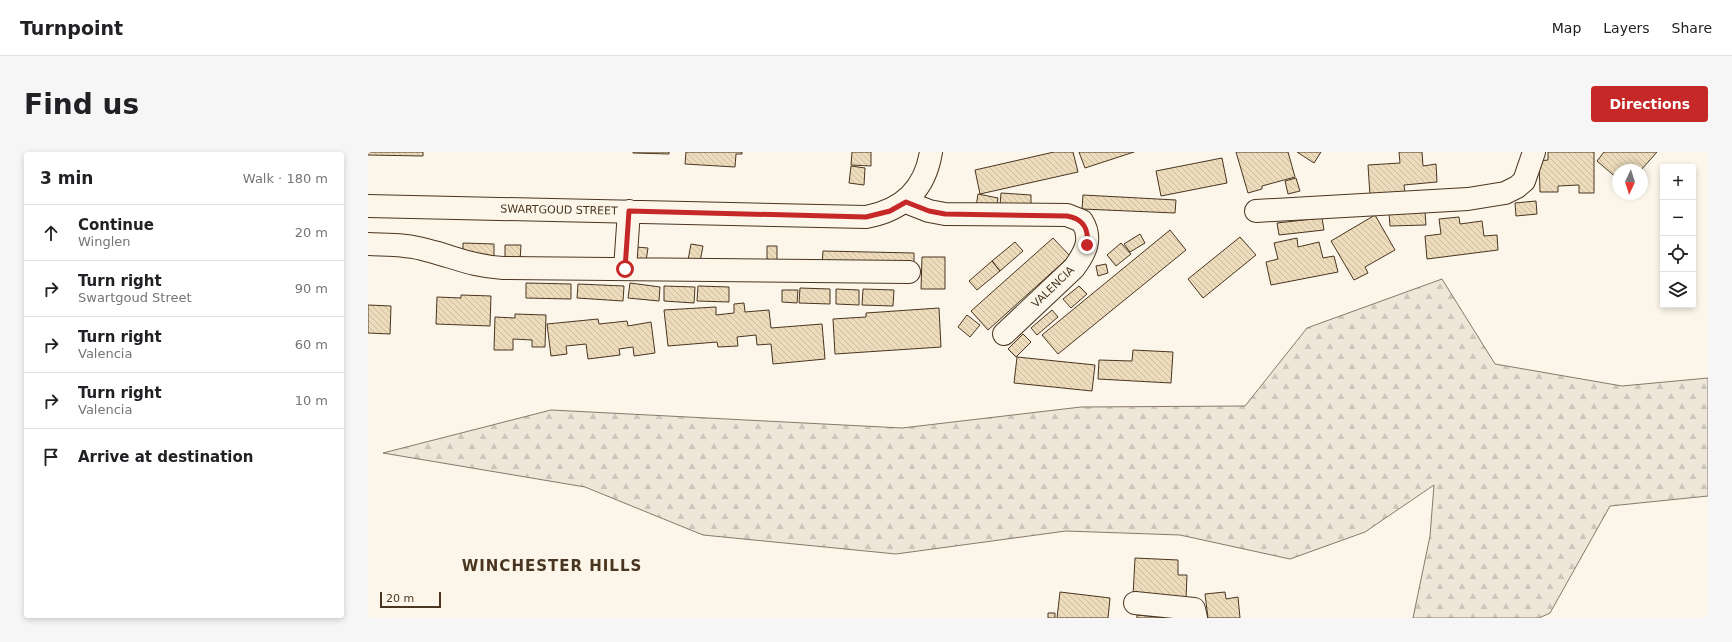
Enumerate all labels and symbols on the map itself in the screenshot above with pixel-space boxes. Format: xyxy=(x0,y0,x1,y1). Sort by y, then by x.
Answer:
north arrow xyxy=(1612,164,1648,200)
street label: SWARTGOUD STREET xyxy=(500,202,618,218)
route end xyxy=(1078,236,1096,254)
route start xyxy=(616,260,634,278)
street label: VALENCIA xyxy=(1029,263,1077,310)
district label: WINCHESTER HILLS xyxy=(462,557,642,575)
scale bar xyxy=(380,590,441,609)

